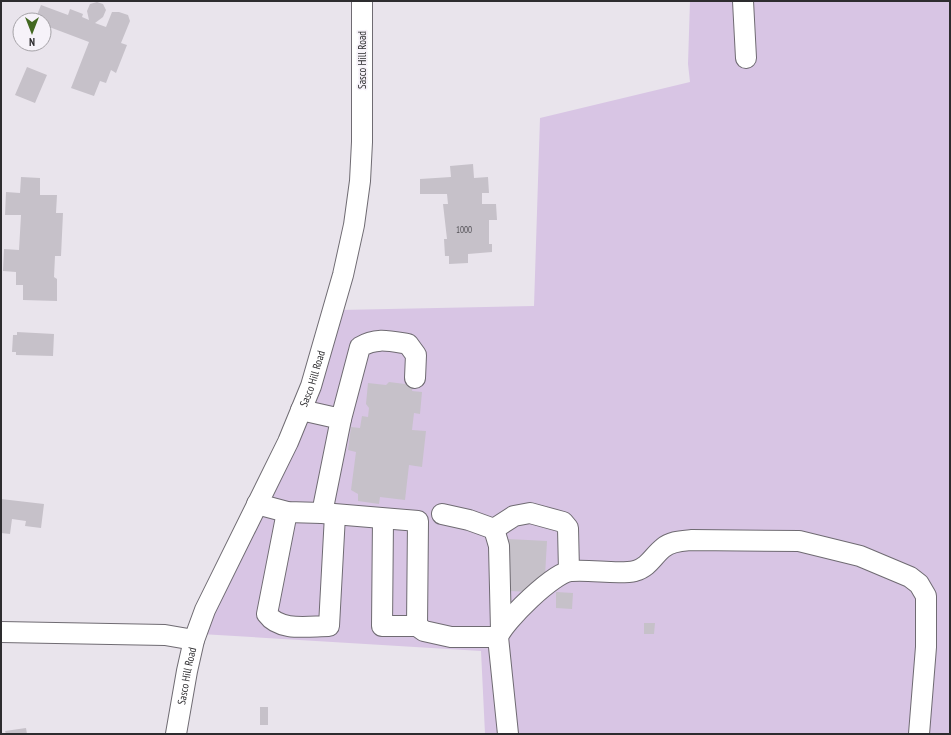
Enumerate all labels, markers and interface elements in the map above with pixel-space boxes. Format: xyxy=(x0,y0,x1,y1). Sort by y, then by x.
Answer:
north arrow xyxy=(12,12,52,52)
street label: Sasco Hill Road xyxy=(355,31,369,89)
text: N xyxy=(29,35,35,49)
house number: 1000 xyxy=(456,224,472,235)
street label: Sasco Hill Road xyxy=(296,349,328,409)
street label: Sasco Hill Road xyxy=(174,646,199,706)

